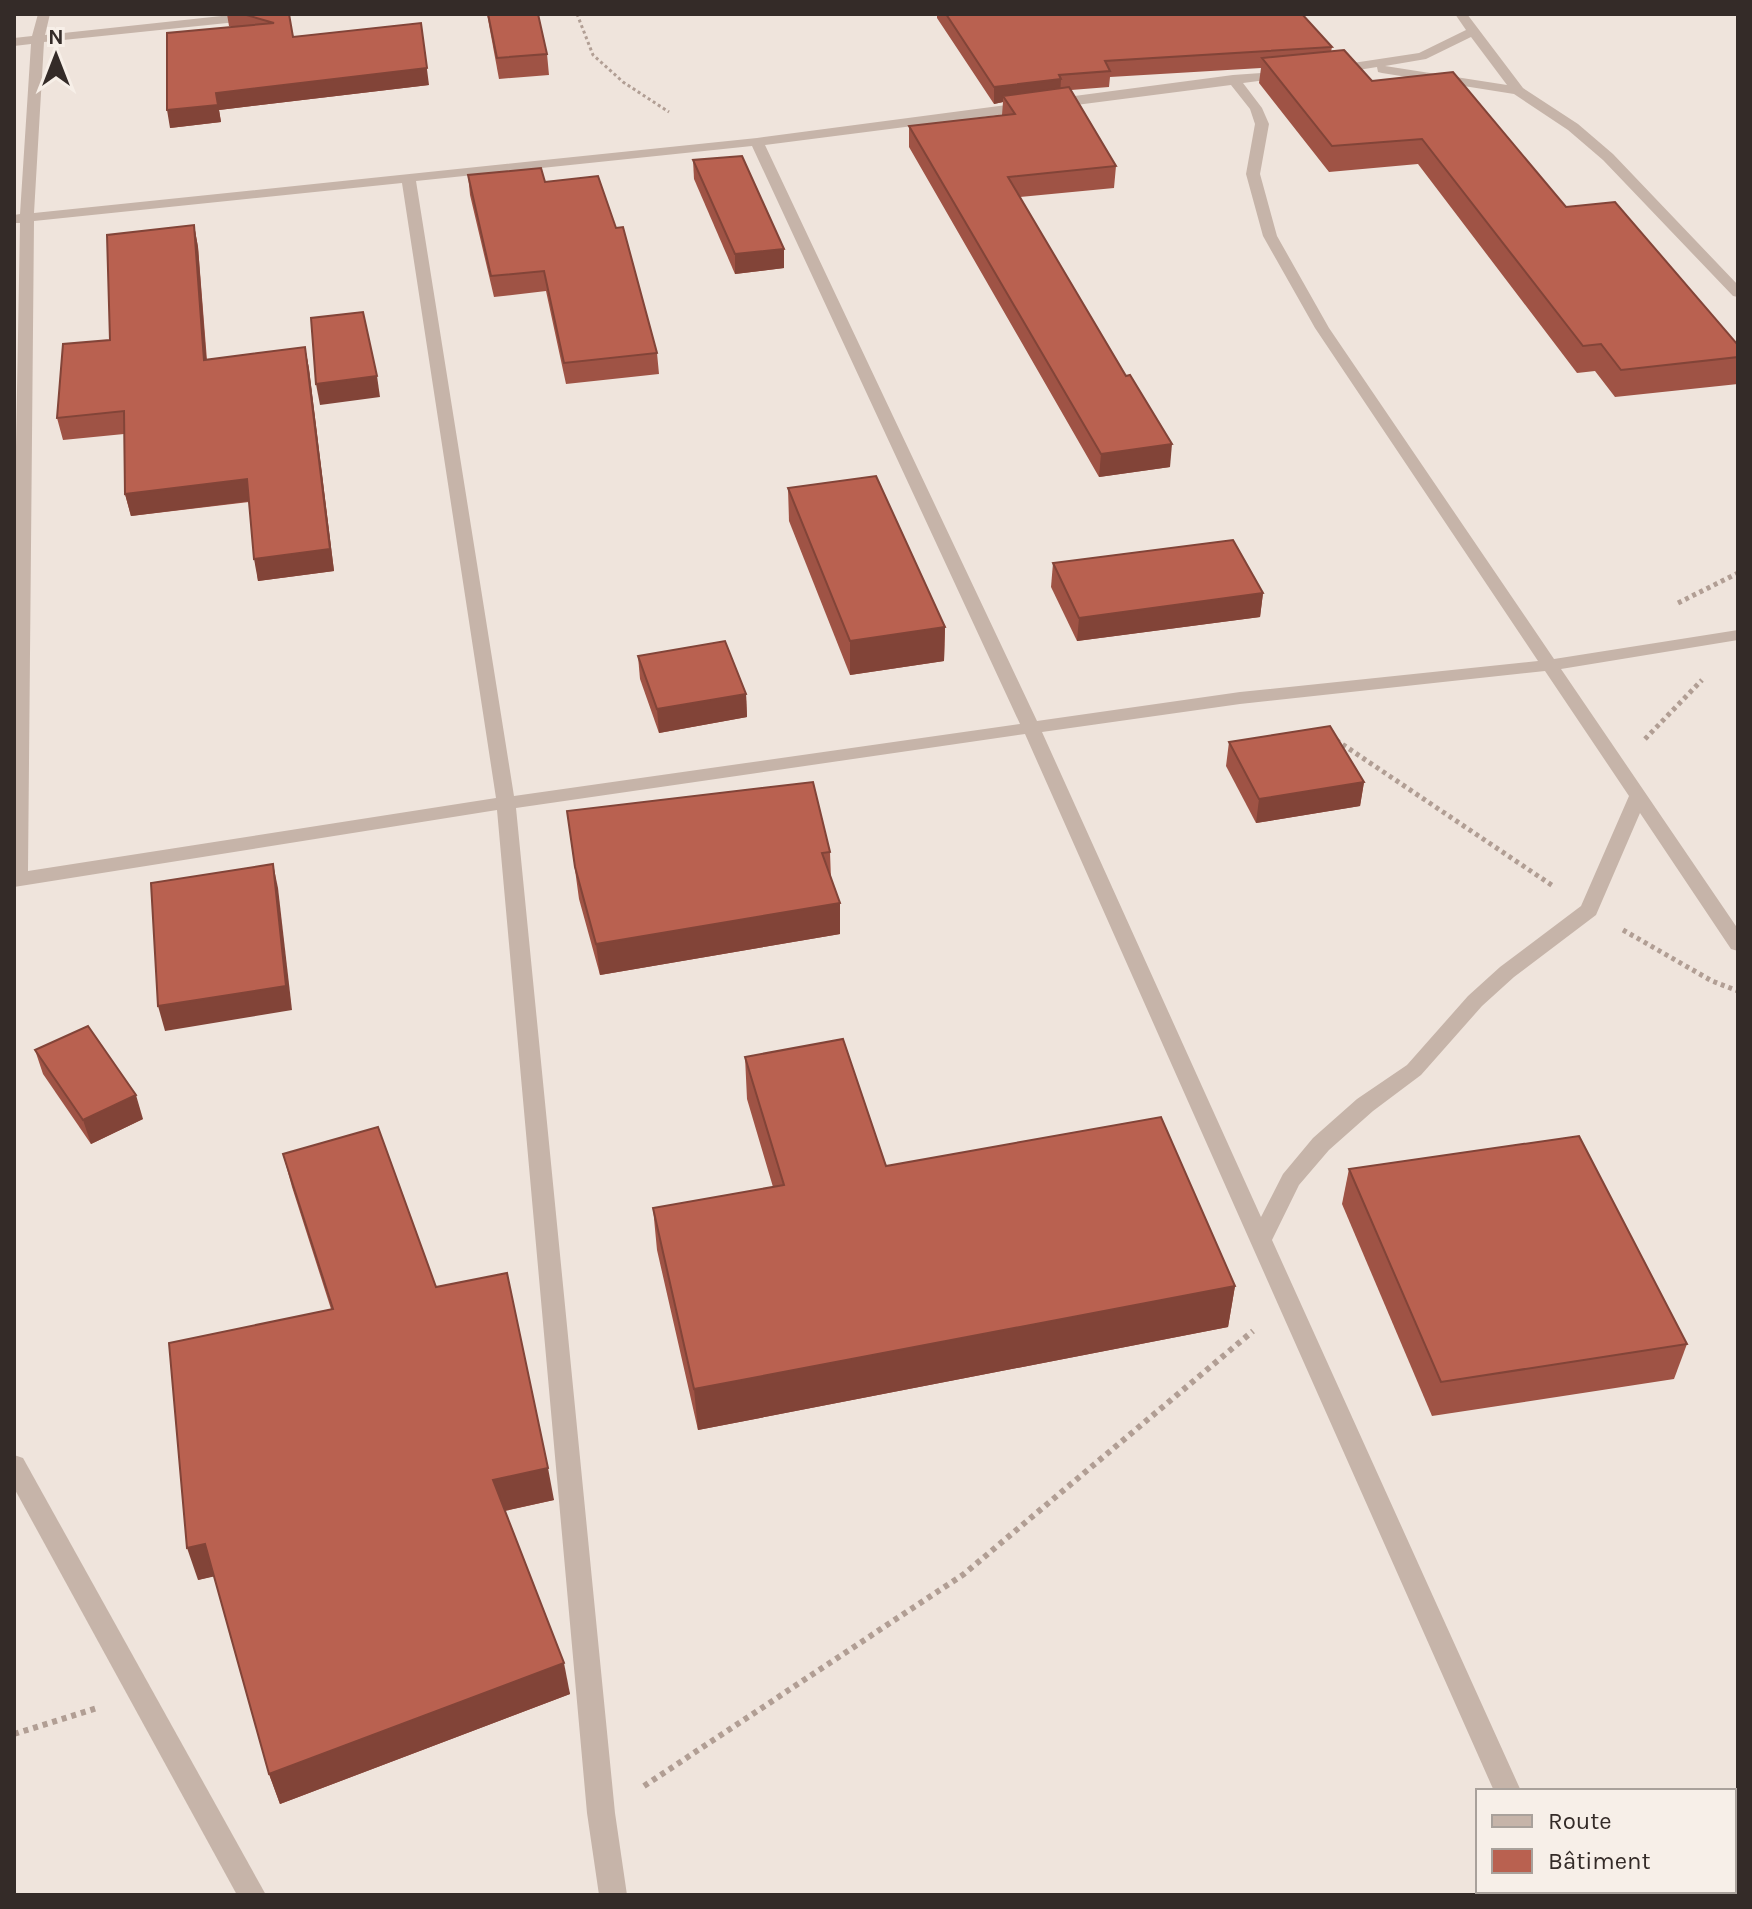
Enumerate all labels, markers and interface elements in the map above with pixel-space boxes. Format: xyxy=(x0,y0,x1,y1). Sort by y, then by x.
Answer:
north arrow xyxy=(16,16,96,96)
text: N xyxy=(48,24,64,50)
legend xyxy=(1476,1789,1736,1893)
text: Route xyxy=(1548,1807,1612,1835)
text: Bâtiment xyxy=(1548,1847,1651,1875)

